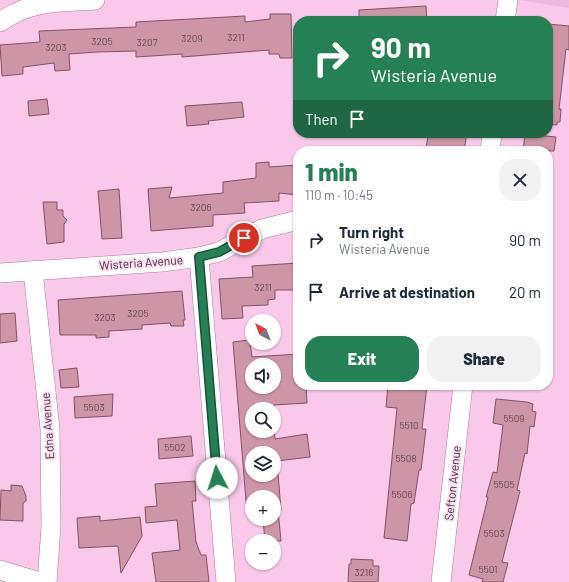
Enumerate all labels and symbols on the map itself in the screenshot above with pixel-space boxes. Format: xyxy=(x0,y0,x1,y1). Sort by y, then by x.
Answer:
house number: 3211 xyxy=(227,31,245,43)
house number: 3209 xyxy=(181,32,203,44)
house number: 3205 xyxy=(91,35,113,47)
house number: 3207 xyxy=(137,36,158,48)
house number: 3203 xyxy=(45,41,67,53)
house number: 3206 xyxy=(190,201,212,213)
pin xyxy=(227,221,261,255)
street label: Wisteria Avenue xyxy=(99,252,183,272)
house number: 3211 xyxy=(254,281,272,293)
house number: 3205 xyxy=(127,307,149,319)
house number: 3203 xyxy=(94,311,116,323)
north arrow xyxy=(245,314,281,350)
street label: Edna Avenue xyxy=(38,392,56,460)
house number: 5503 xyxy=(83,401,105,413)
house number: 5509 xyxy=(503,412,525,424)
house number: 5510 xyxy=(399,419,419,431)
house number: 5502 xyxy=(164,441,186,453)
street label: Sefton Avenue xyxy=(441,445,463,521)
house number: 5508 xyxy=(395,452,417,464)
position arrow xyxy=(196,457,238,499)
house number: 5505 xyxy=(493,478,515,490)
house number: 5506 xyxy=(391,488,413,500)
house number: 5503 xyxy=(483,527,505,539)
house number: 5501 xyxy=(478,563,498,575)
house number: 3216 xyxy=(354,566,374,578)

